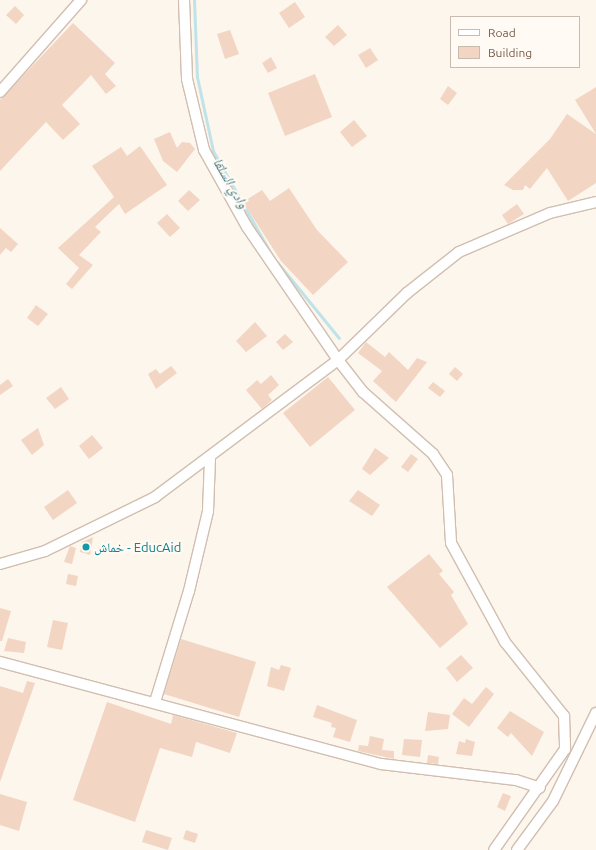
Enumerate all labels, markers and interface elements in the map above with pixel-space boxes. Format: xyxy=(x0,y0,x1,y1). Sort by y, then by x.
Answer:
legend xyxy=(450,16,580,68)
text: Road xyxy=(488,26,516,39)
text: Building xyxy=(488,46,532,59)
water label: وادي السلقا xyxy=(210,155,252,211)
place label: خماش - EducAid xyxy=(94,539,181,555)
marker: خماش - EducAid xyxy=(81,542,91,552)

